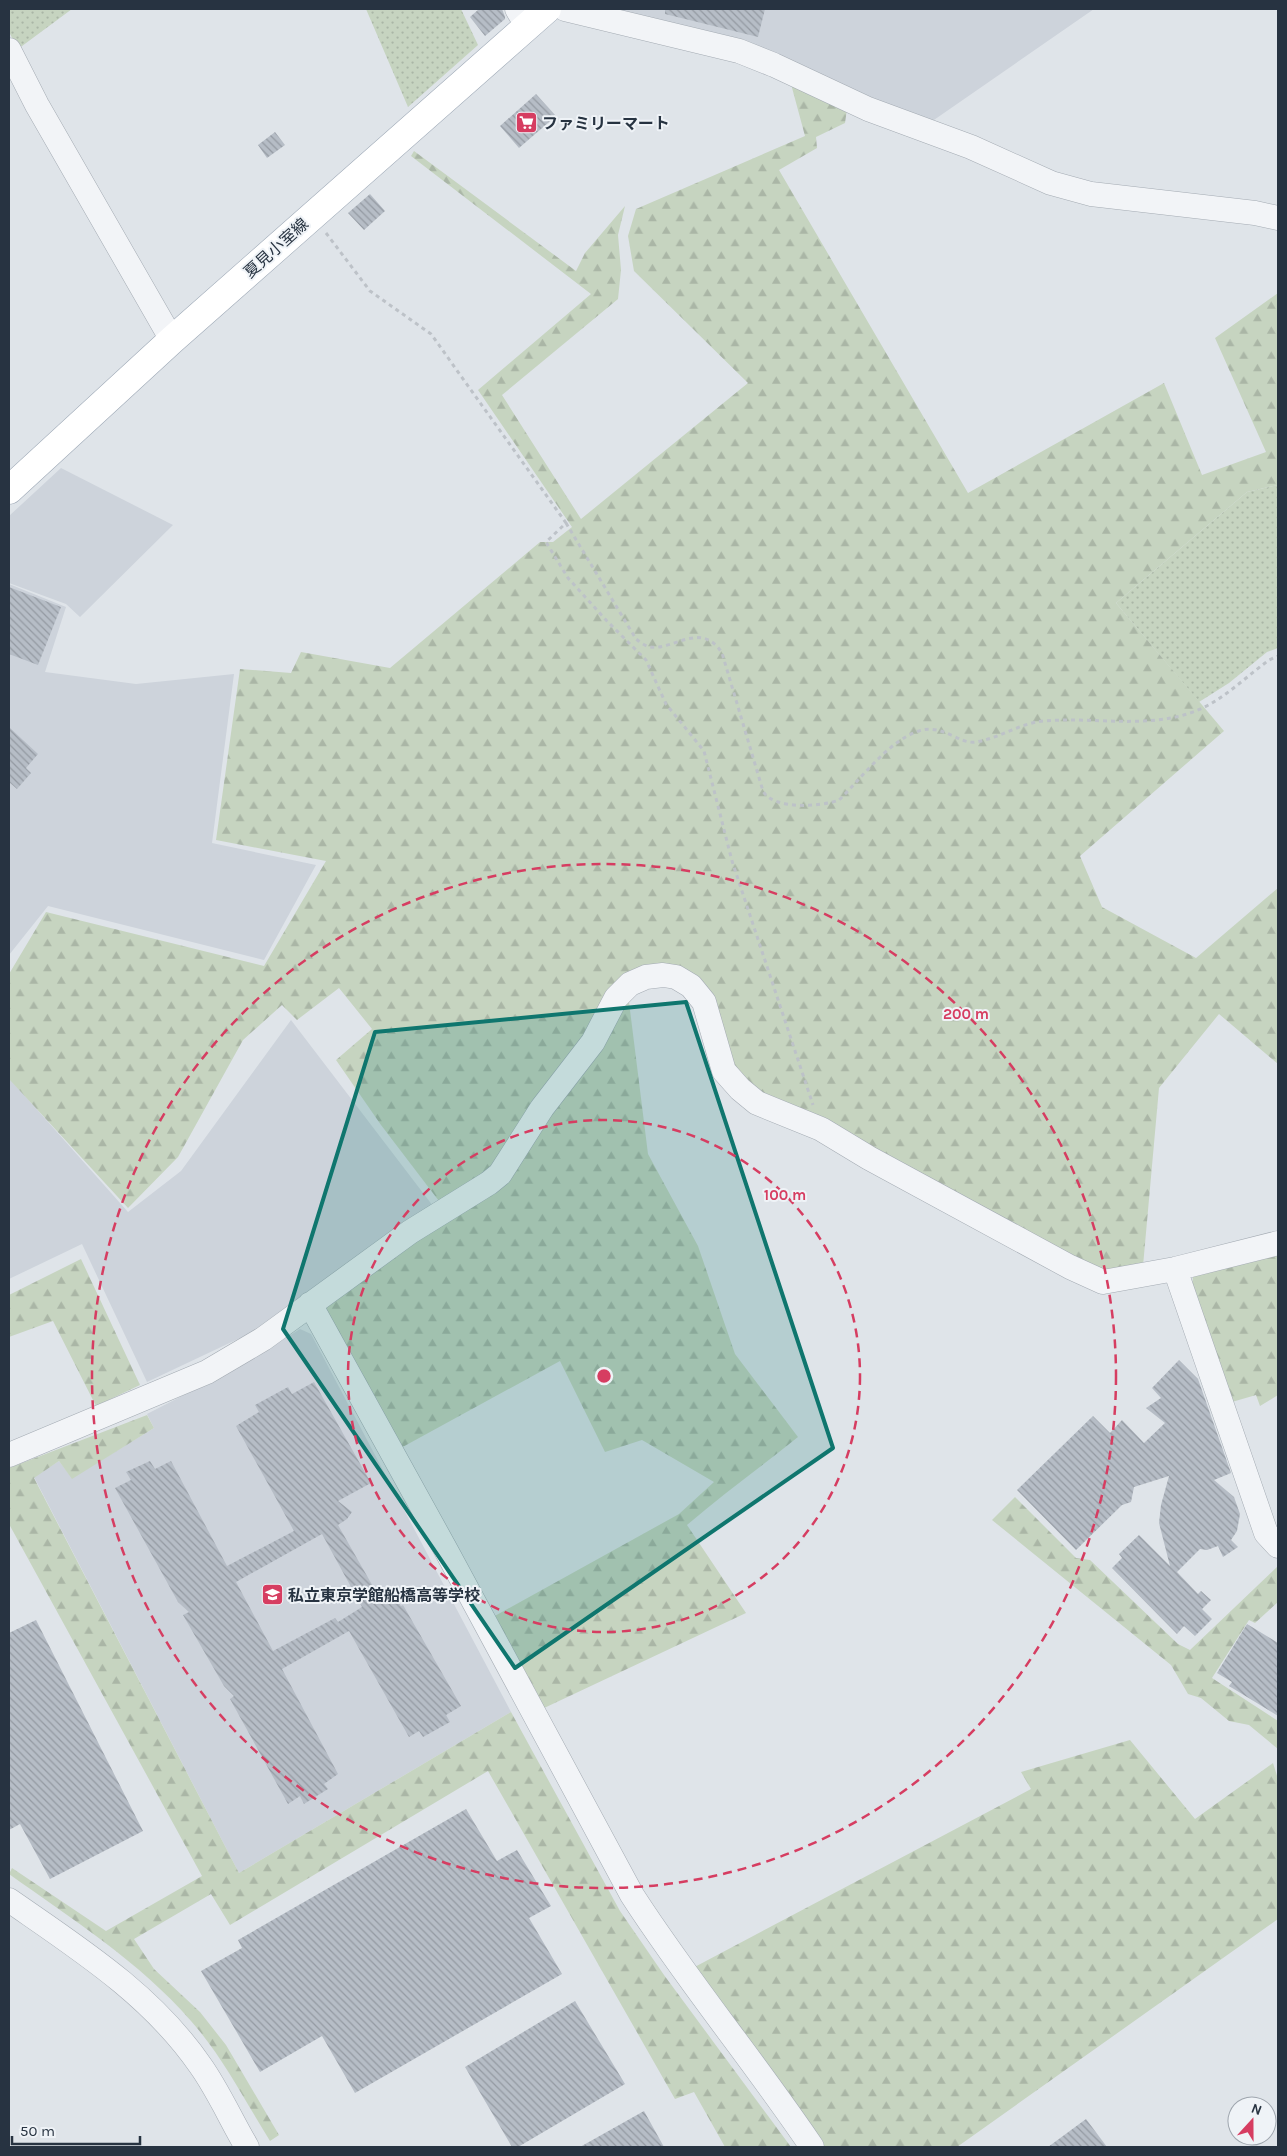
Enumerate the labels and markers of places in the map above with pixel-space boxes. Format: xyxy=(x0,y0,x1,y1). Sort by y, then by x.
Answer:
supermarket icon: ファミリーマート xyxy=(514,111,538,135)
place label: ファミリーマート xyxy=(542,114,670,133)
centre of rings xyxy=(595,1367,613,1385)
school or university icon: 私立東京学館船橋高等学校 xyxy=(260,1583,284,1607)
place label: 私立東京学館船橋高等学校 xyxy=(288,1586,480,1605)

